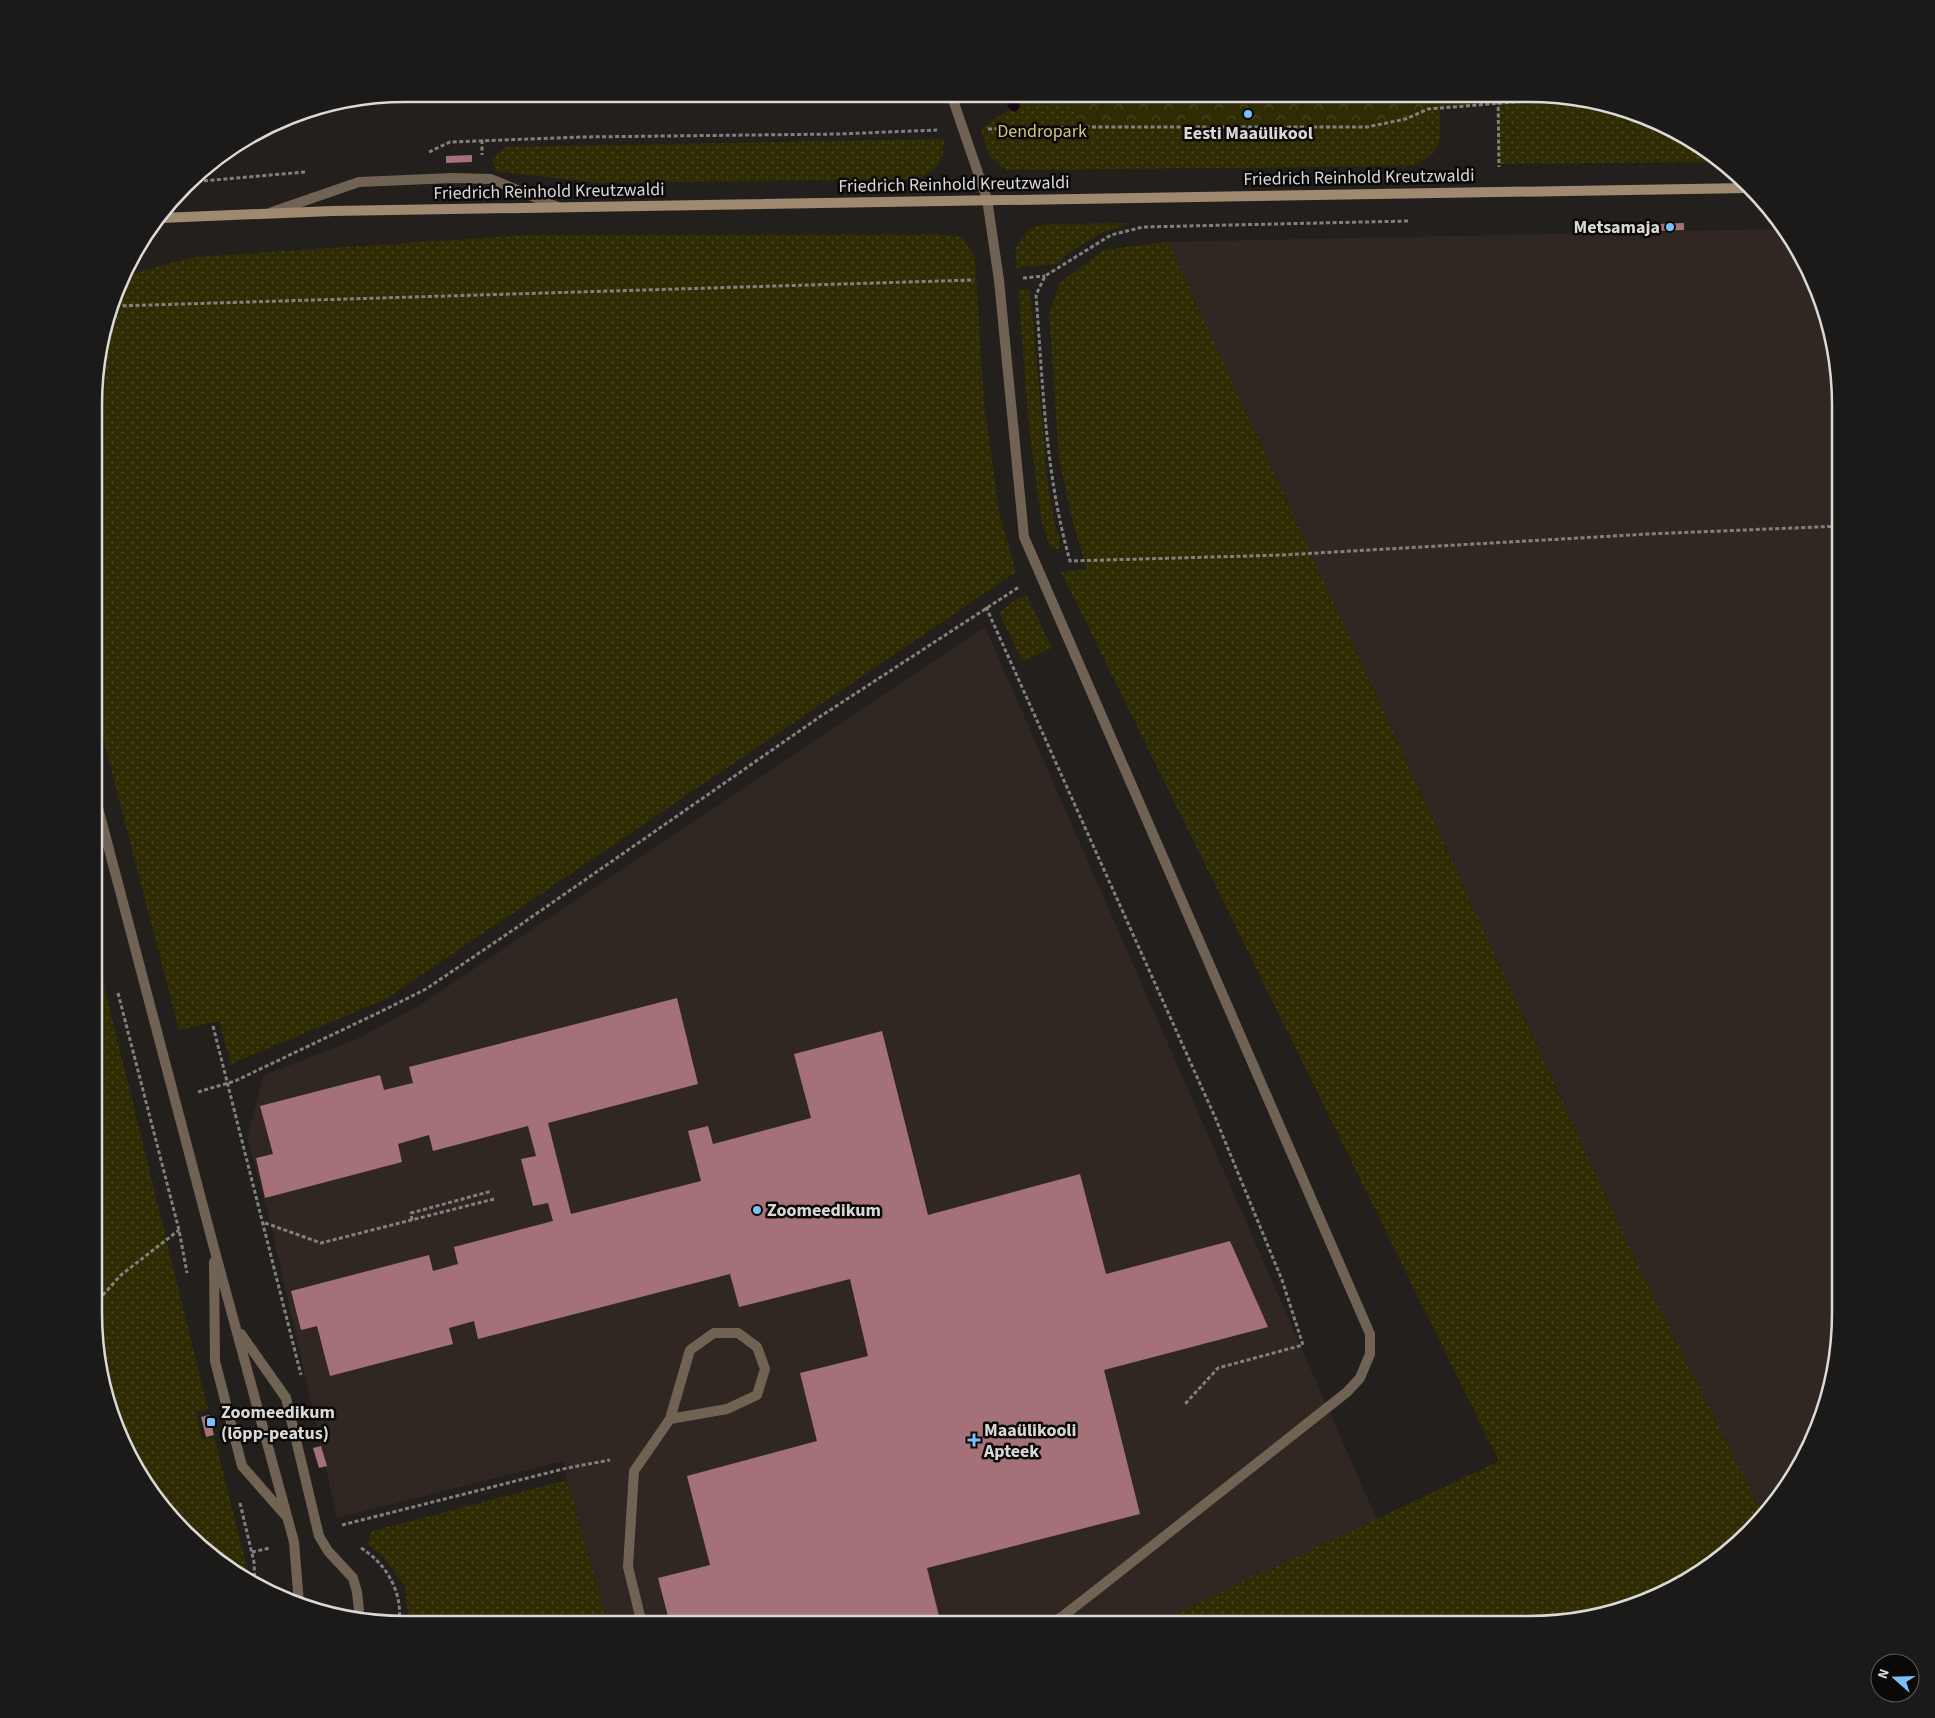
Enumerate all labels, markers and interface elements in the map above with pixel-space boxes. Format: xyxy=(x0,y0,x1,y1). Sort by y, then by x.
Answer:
marker: Eesti Maaülikool xyxy=(1242,108,1254,120)
park label: Dendropark xyxy=(997,119,1087,144)
place label: Eesti Maaülikool xyxy=(1183,121,1313,146)
street label: Friedrich Reinhold Kreutzwaldi xyxy=(1243,163,1475,192)
street label: Friedrich Reinhold Kreutzwaldi xyxy=(838,170,1070,199)
street label: Friedrich Reinhold Kreutzwaldi xyxy=(433,177,665,206)
place label: Metsamaja xyxy=(1574,215,1660,240)
marker: Metsamaja xyxy=(1664,221,1676,233)
place label: Zoomeedikum xyxy=(767,1198,881,1223)
marker: Zoomeedikum xyxy=(751,1204,763,1216)
place label: Zoomeedikum (lõpp-peatus) xyxy=(221,1400,335,1446)
marker: Zoomeedikum (lõpp-peatus) xyxy=(205,1416,217,1428)
place label: Maaülikooli Apteek xyxy=(983,1418,1076,1464)
marker: Maaülikooli Apteek xyxy=(968,1434,980,1446)
north arrow xyxy=(1870,1653,1920,1703)
text: N xyxy=(1873,1666,1895,1682)

